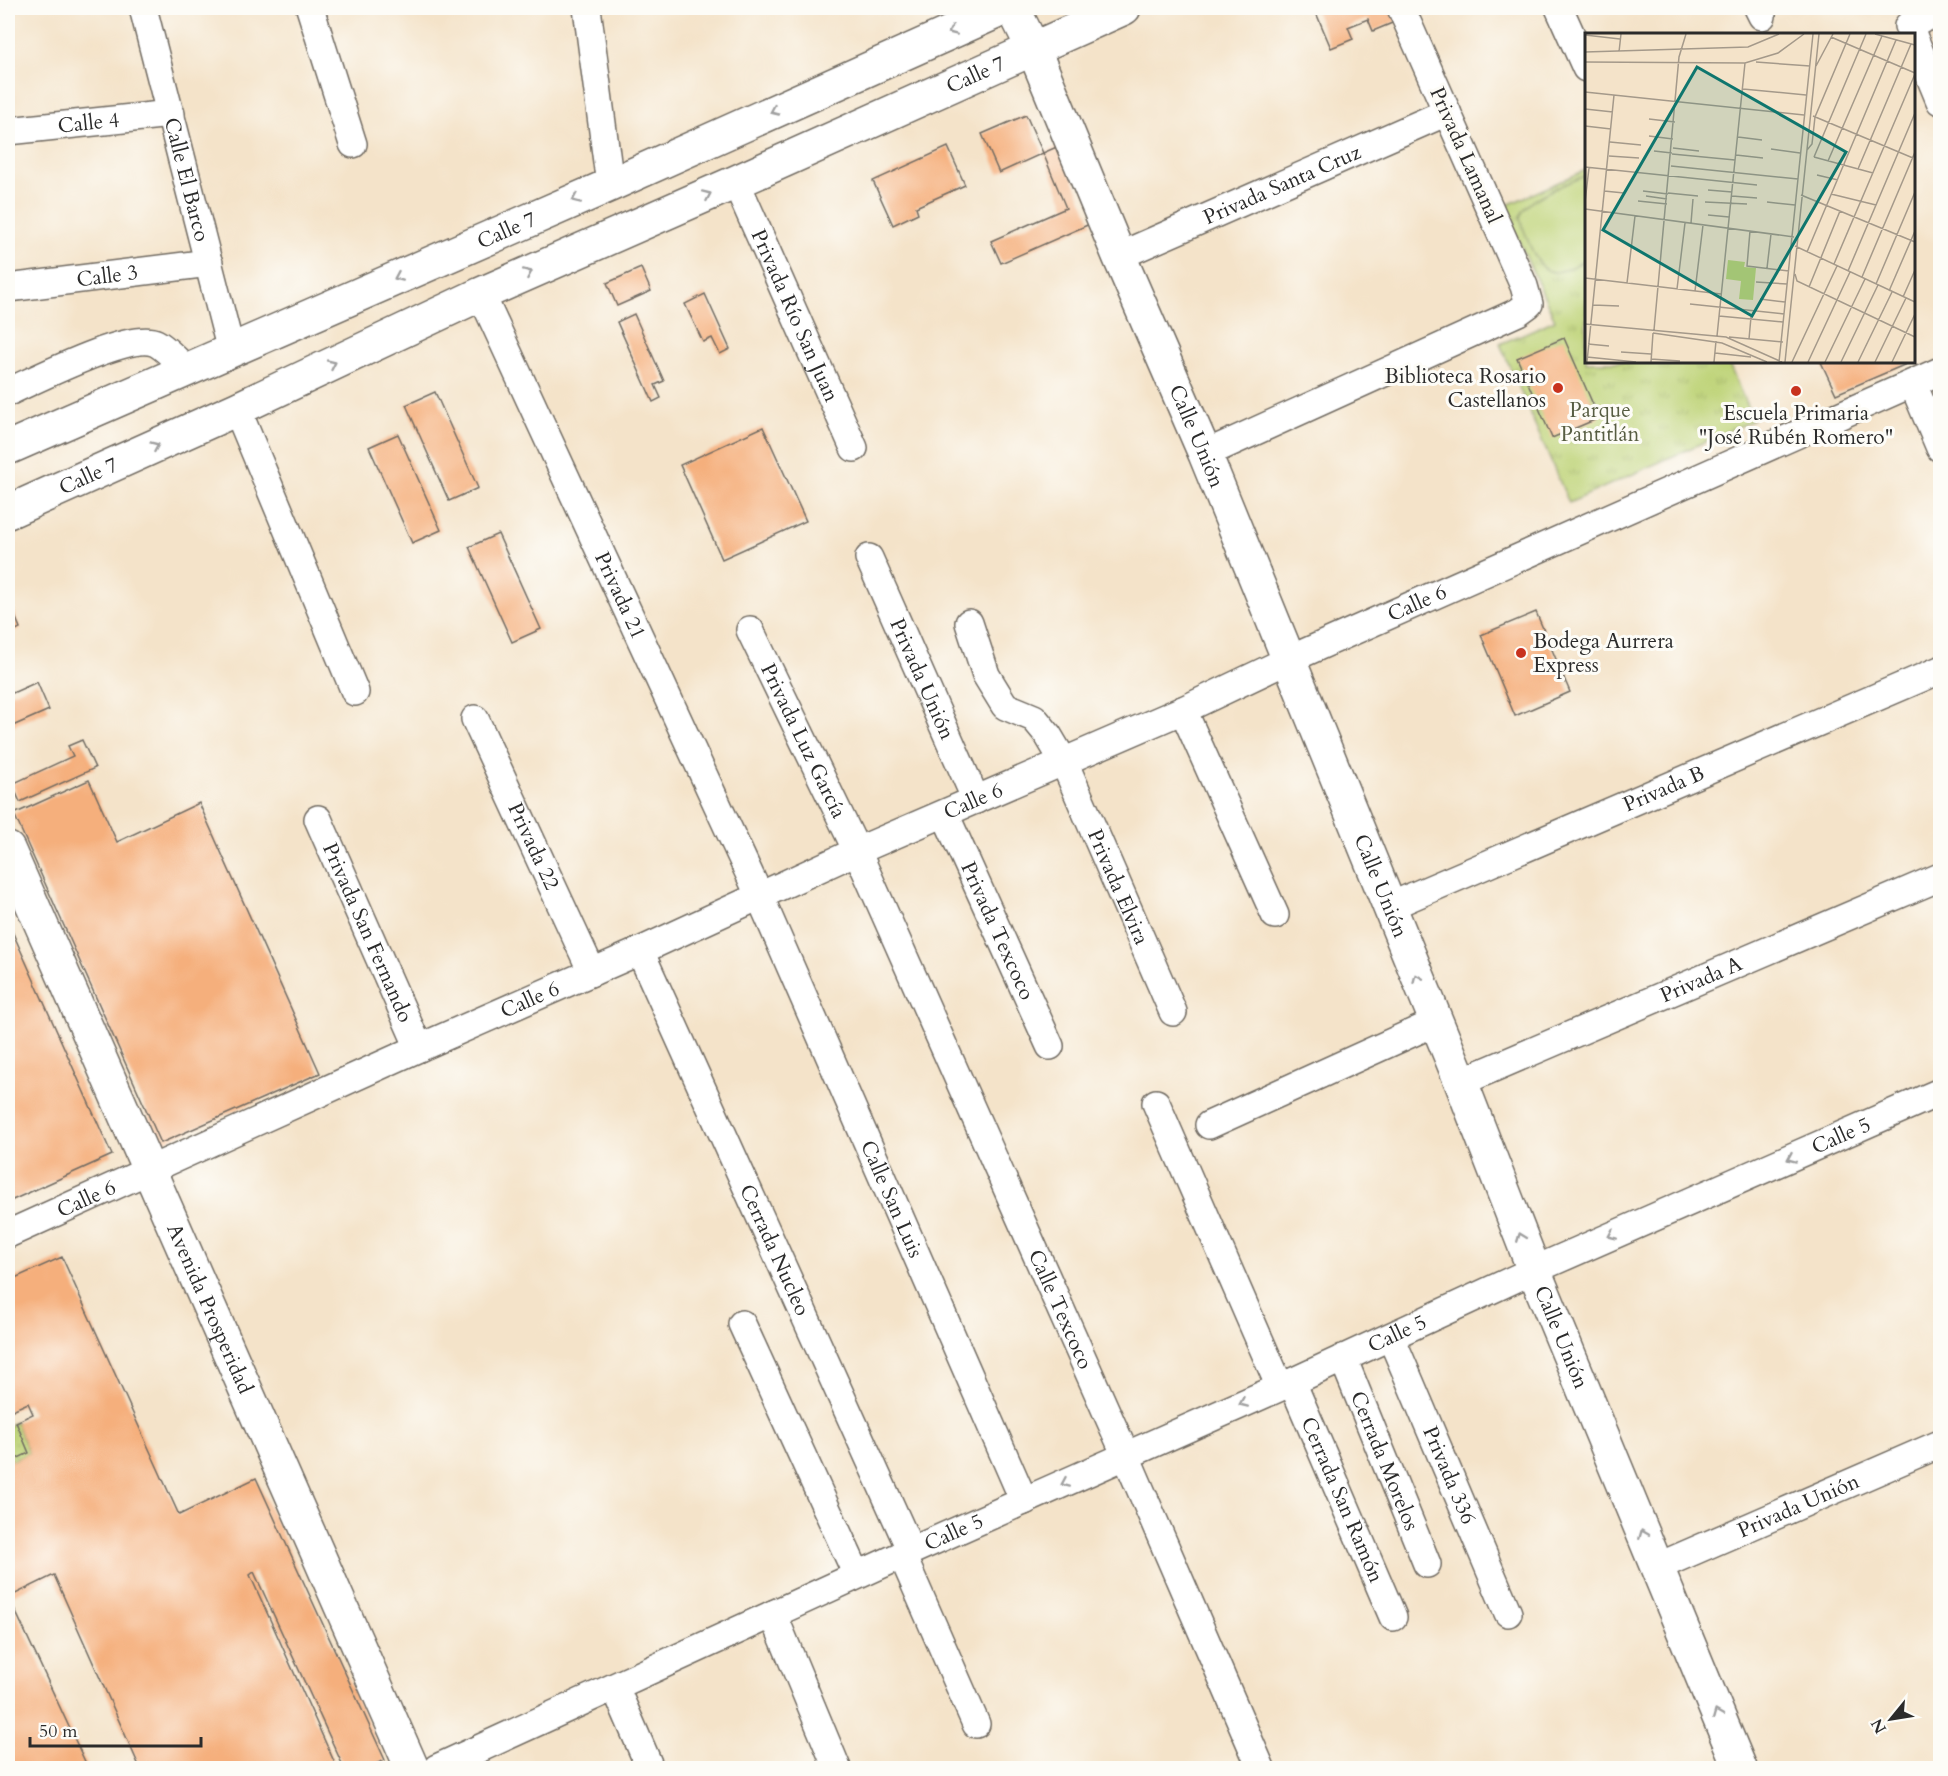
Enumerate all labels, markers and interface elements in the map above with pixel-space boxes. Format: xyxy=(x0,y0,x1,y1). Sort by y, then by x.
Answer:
one-way arrow xyxy=(947,24,958,36)
inset map xyxy=(1585,33,1915,363)
street label: Calle 7 xyxy=(942,49,1010,101)
street label: Privada Lamanal xyxy=(1422,82,1509,228)
one-way arrow xyxy=(769,104,780,116)
street label: Calle 4 xyxy=(56,105,121,141)
street label: Calle El Barco xyxy=(157,114,216,245)
street label: Privada Santa Cruz xyxy=(1199,137,1366,232)
one-way arrow xyxy=(700,190,711,202)
one-way arrow xyxy=(572,192,583,204)
street label: Calle 7 xyxy=(473,205,541,256)
street label: Privada Río San Juan xyxy=(744,225,846,407)
street label: Calle 3 xyxy=(75,258,140,294)
one-way arrow xyxy=(522,268,533,280)
one-way arrow xyxy=(393,270,404,282)
one-way arrow xyxy=(326,359,337,371)
place label: Biblioteca Rosario Castellanos xyxy=(1385,362,1546,415)
street label: Calle Unión xyxy=(1162,380,1231,492)
marker: Biblioteca Rosario Castellanos xyxy=(1551,381,1565,395)
marker: Escuela Primaria "José Rubén Romero" xyxy=(1789,384,1803,398)
park label: Parque Pantitlán xyxy=(1561,396,1640,449)
place label: Escuela Primaria "José Rubén Romero" xyxy=(1699,399,1893,452)
one-way arrow xyxy=(149,441,160,453)
street label: Calle 7 xyxy=(54,450,123,502)
street label: Privada 21 xyxy=(587,547,653,644)
street label: Calle 6 xyxy=(1383,578,1451,629)
street label: Privada Unión xyxy=(882,614,961,744)
place label: Bodega Aurrera Express xyxy=(1533,627,1674,680)
marker: Bodega Aurrera Express xyxy=(1514,646,1528,660)
street label: Privada Luz García xyxy=(753,659,853,823)
street label: Privada B xyxy=(1619,759,1709,819)
street label: Calle 6 xyxy=(939,776,1007,827)
street label: Privada 22 xyxy=(501,798,566,895)
street label: Privada Elvira xyxy=(1080,825,1156,949)
street label: Calle Unión xyxy=(1347,830,1415,942)
street label: Privada San Fernando xyxy=(315,838,420,1027)
street label: Privada Texcoco xyxy=(953,857,1041,1005)
street label: Privada A xyxy=(1656,949,1747,1010)
one-way arrow xyxy=(1412,973,1424,984)
street label: Calle 6 xyxy=(496,974,564,1026)
street label: Calle 5 xyxy=(1807,1110,1875,1162)
street label: Calle San Luis xyxy=(853,1136,930,1262)
one-way arrow xyxy=(1786,1150,1797,1162)
street label: Calle 6 xyxy=(52,1173,121,1225)
street label: Cerrada Nucleo xyxy=(732,1180,817,1320)
street label: Avenida Prosperidad xyxy=(159,1219,260,1398)
one-way arrow xyxy=(1607,1228,1618,1240)
one-way arrow xyxy=(1516,1232,1528,1243)
street label: Calle Texcoco xyxy=(1021,1245,1100,1374)
street label: Calle Unión xyxy=(1527,1281,1596,1393)
street label: Calle 5 xyxy=(1363,1308,1432,1360)
street label: Cerrada Morelos xyxy=(1343,1387,1426,1535)
one-way arrow xyxy=(1239,1396,1250,1408)
street label: Cerrada San Ramón xyxy=(1294,1412,1391,1587)
street label: Privada 336 xyxy=(1415,1422,1483,1529)
street label: Privada Unión xyxy=(1733,1467,1864,1545)
one-way arrow xyxy=(1061,1476,1072,1488)
street label: Calle 5 xyxy=(920,1507,988,1558)
one-way arrow xyxy=(1638,1529,1650,1540)
north arrow xyxy=(1861,1689,1921,1749)
scale bar xyxy=(30,1710,201,1748)
one-way arrow xyxy=(1712,1710,1724,1721)
text: N xyxy=(1866,1714,1892,1738)
text: 50 m xyxy=(39,1719,78,1744)

